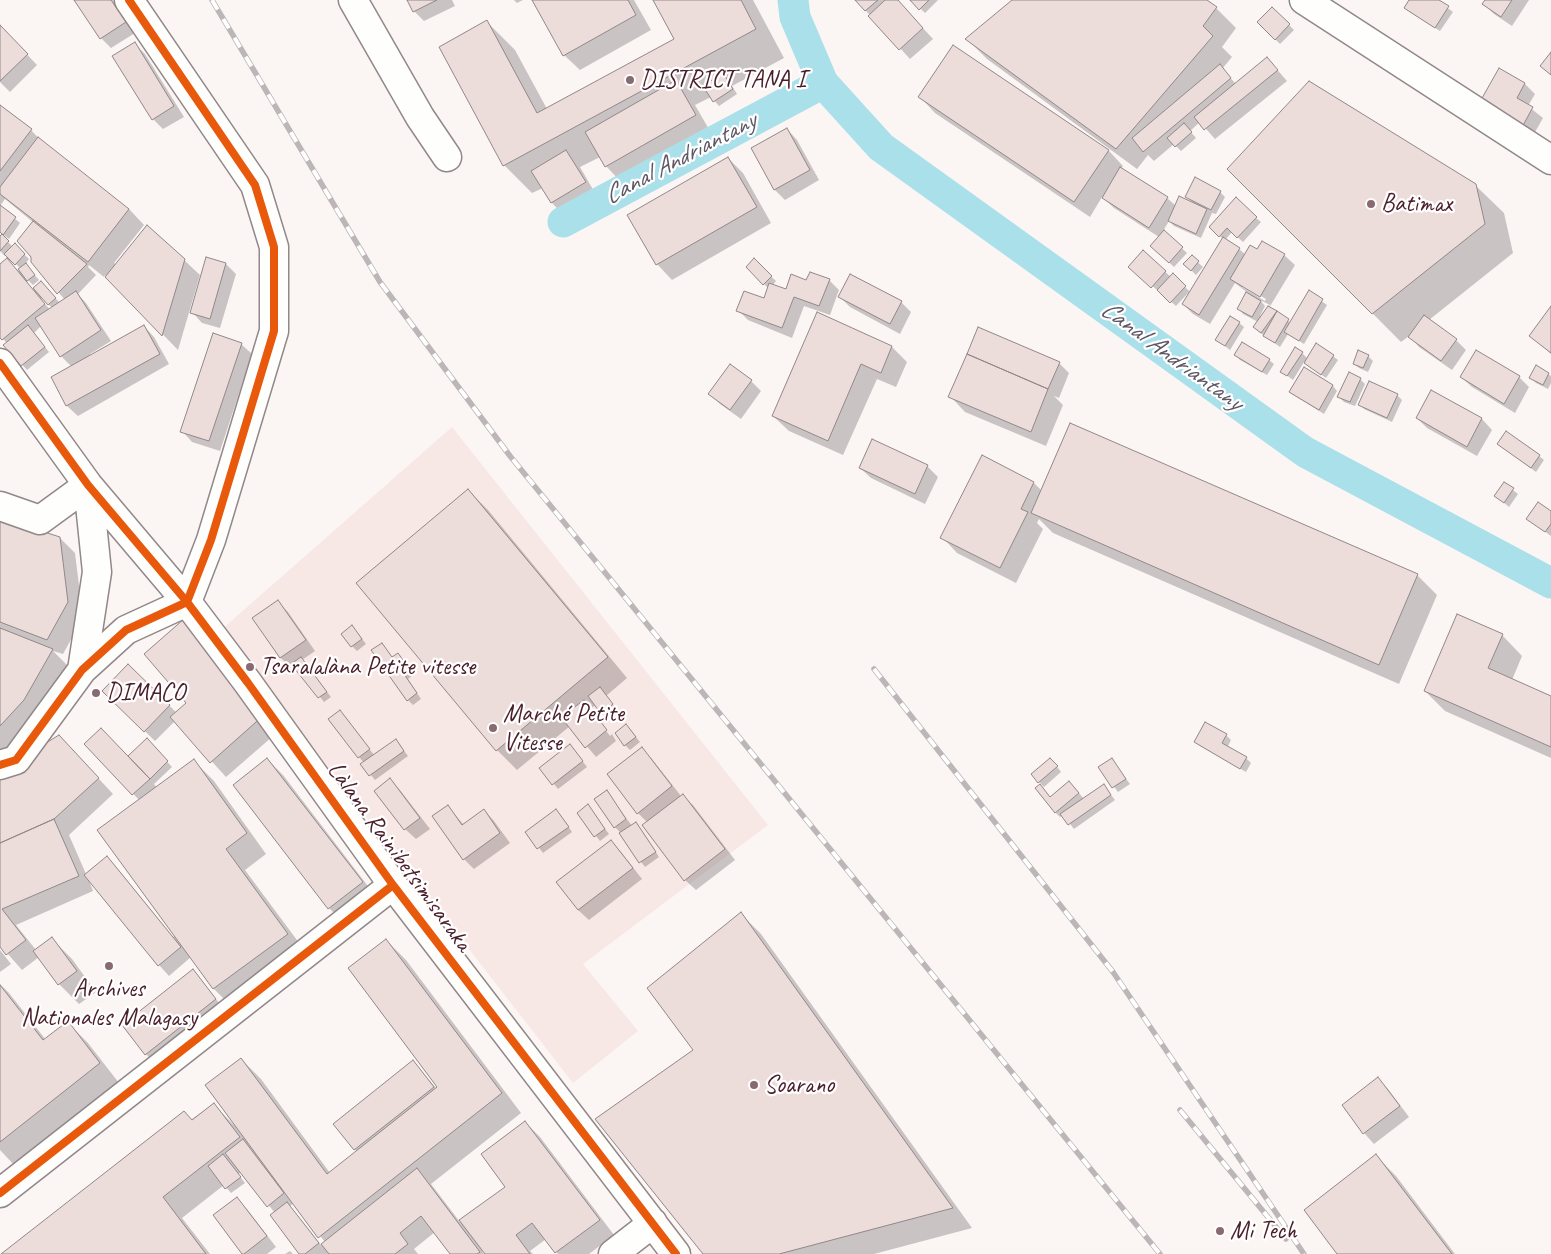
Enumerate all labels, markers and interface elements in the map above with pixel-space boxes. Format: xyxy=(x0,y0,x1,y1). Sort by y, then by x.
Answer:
place label: DISTRICT TANA I xyxy=(640,65,806,95)
marker: DISTRICT TANA I xyxy=(624,74,636,86)
water label: Canal Andriantany xyxy=(599,106,761,212)
place label: Batimax xyxy=(1381,189,1452,219)
marker: Batimax xyxy=(1365,198,1377,210)
water label: Canal Andriantany xyxy=(1094,294,1248,418)
place label: Tsaralalàna Petite vitesse xyxy=(260,652,475,682)
marker: Tsaralalàna Petite vitesse xyxy=(244,661,256,673)
place label: DIMACO xyxy=(106,678,185,708)
marker: DIMACO xyxy=(90,687,102,699)
place label: Marché Petite Vitesse xyxy=(503,699,624,758)
marker: Marché Petite Vitesse xyxy=(487,722,499,734)
street label: Làlana Rainibetsimisaraka xyxy=(320,756,478,958)
marker: Archives Nationales Malagasy xyxy=(103,960,115,972)
place label: Archives Nationales Malagasy xyxy=(21,974,197,1033)
place label: Soarano xyxy=(764,1070,834,1100)
marker: Soarano xyxy=(748,1079,760,1091)
place label: Mi Tech xyxy=(1230,1216,1297,1246)
marker: Mi Tech xyxy=(1214,1225,1226,1237)

